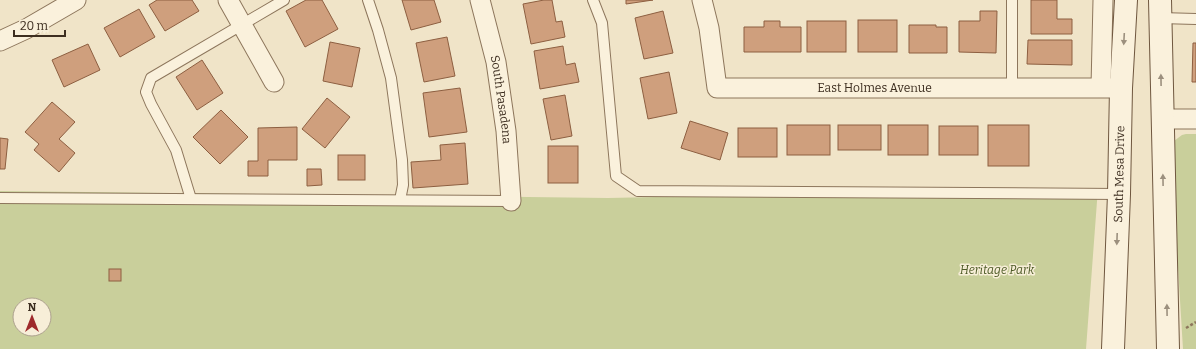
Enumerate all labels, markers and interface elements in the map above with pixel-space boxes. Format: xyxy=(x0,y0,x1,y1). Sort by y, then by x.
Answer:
scale bar xyxy=(14,12,65,38)
text: 20 m xyxy=(20,19,49,33)
one-way arrow xyxy=(1120,33,1127,45)
street label: South Pasadena xyxy=(488,54,514,145)
one-way arrow xyxy=(1158,73,1164,86)
street label: East Holmes Avenue xyxy=(817,81,932,95)
street label: South Mesa Drive xyxy=(1111,126,1127,223)
one-way arrow xyxy=(1160,174,1167,186)
one-way arrow xyxy=(1114,233,1120,246)
park label: Heritage Park xyxy=(960,263,1035,277)
north arrow xyxy=(12,297,52,337)
text: N xyxy=(28,301,37,314)
one-way arrow xyxy=(1163,304,1170,316)

